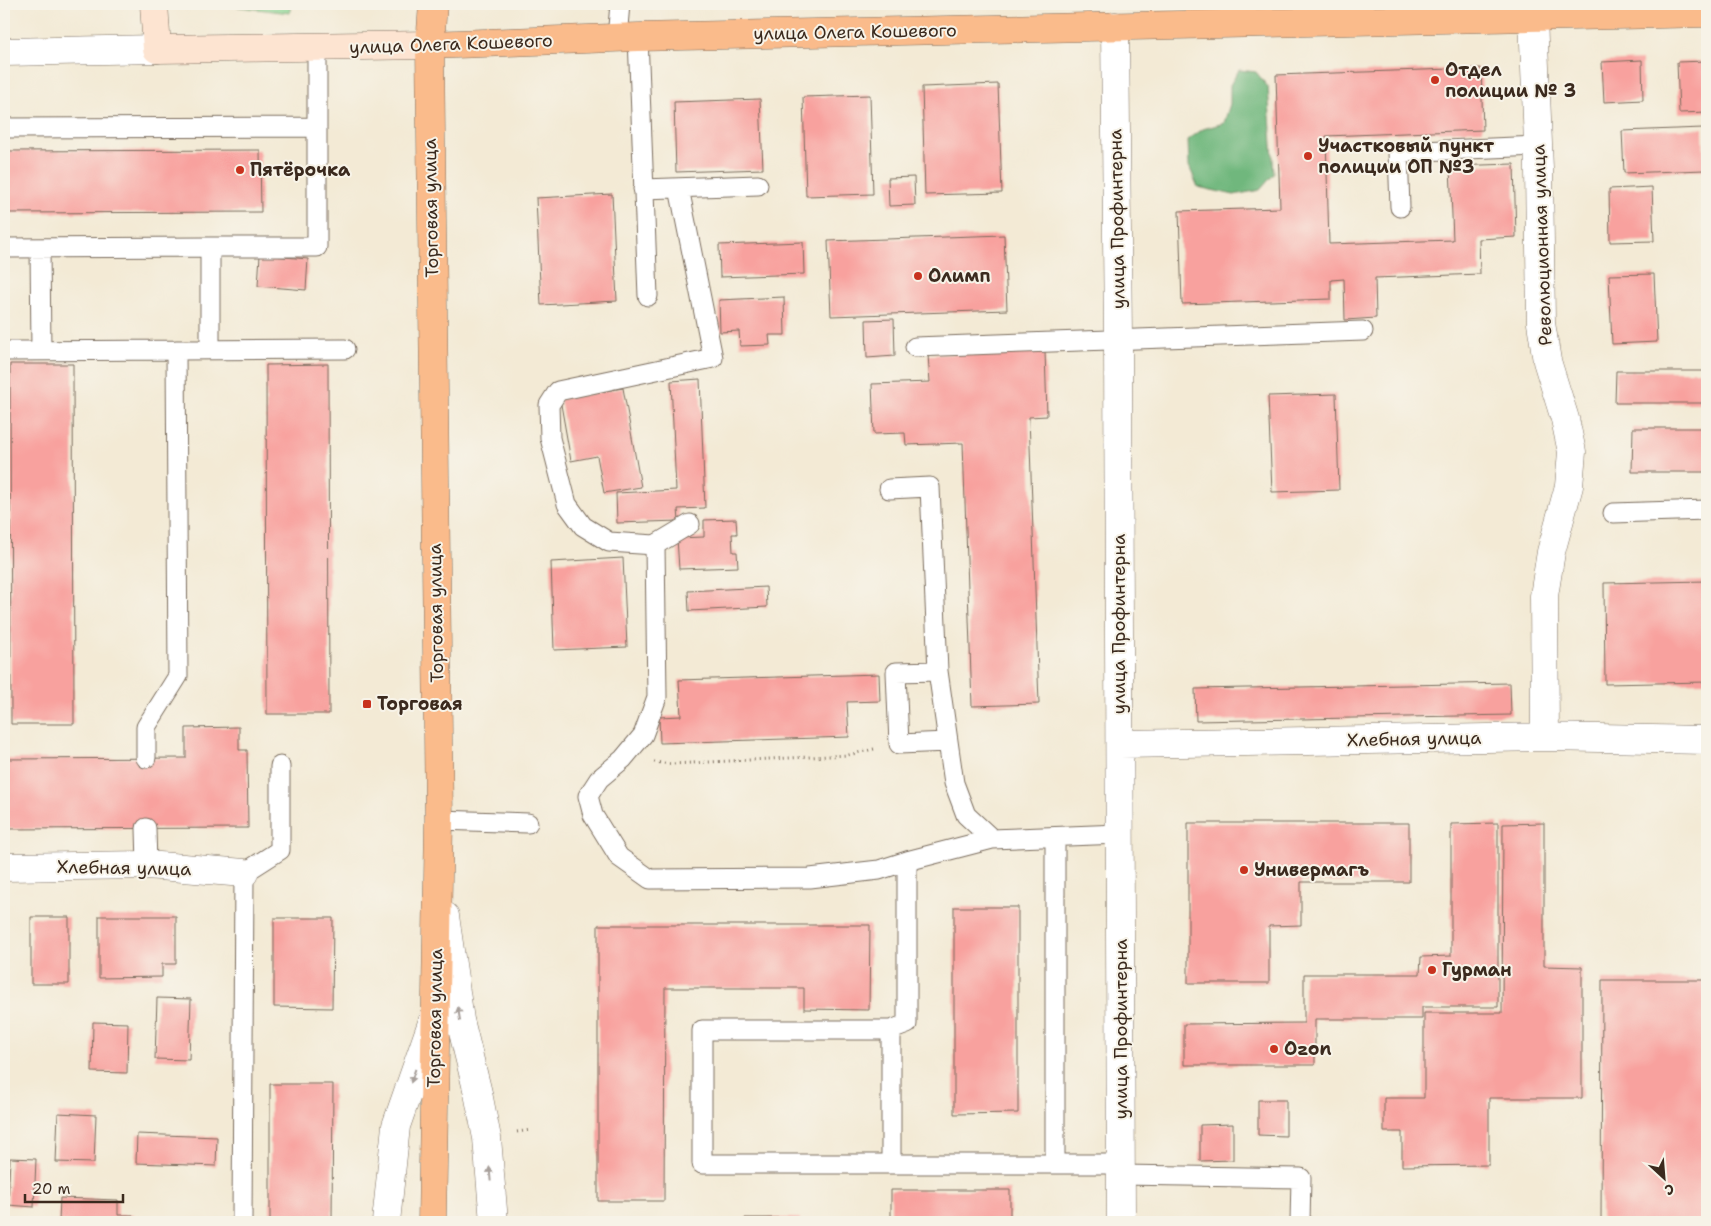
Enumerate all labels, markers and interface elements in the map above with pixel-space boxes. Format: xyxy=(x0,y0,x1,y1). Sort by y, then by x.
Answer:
street label: улица Олега Кошевого xyxy=(753,18,957,46)
street label: улица Олега Кошевого xyxy=(349,28,553,60)
place label: Отдел полиции № 3 xyxy=(1445,58,1576,103)
marker: Отдел полиции № 3 xyxy=(1429,74,1441,86)
street label: улица Профинтерна xyxy=(1103,129,1131,309)
place label: Участковый пункт полиции ОП №3 xyxy=(1318,134,1494,179)
street label: Торговая улица xyxy=(418,138,444,278)
street label: Революционная улица xyxy=(1526,144,1558,346)
marker: Участковый пункт полиции ОП №3 xyxy=(1302,150,1314,162)
place label: Пятёрочка xyxy=(250,158,351,182)
marker: Пятёрочка xyxy=(234,164,246,176)
place label: Олимп xyxy=(928,264,991,288)
marker: Олимп xyxy=(912,270,924,282)
street label: улица Профинтерна xyxy=(1107,534,1131,714)
street label: Торговая улица xyxy=(423,543,449,683)
place label: Торговая xyxy=(377,692,463,716)
marker: Торговая xyxy=(361,698,373,710)
street label: Хлебная улица xyxy=(1347,726,1481,752)
street label: Хлебная улица xyxy=(57,855,191,881)
place label: Универмагъ xyxy=(1254,858,1369,882)
marker: Универмагъ xyxy=(1238,864,1250,876)
street label: улица Профинтерна xyxy=(1109,939,1133,1119)
street label: Торговая улица xyxy=(422,948,448,1088)
place label: Гурман xyxy=(1442,958,1512,982)
marker: Гурман xyxy=(1426,964,1438,976)
one-way arrow xyxy=(455,1006,463,1022)
place label: Ozon xyxy=(1284,1037,1331,1061)
marker: Ozon xyxy=(1268,1043,1280,1055)
one-way arrow xyxy=(409,1069,417,1084)
north arrow xyxy=(1638,1154,1688,1204)
one-way arrow xyxy=(486,1165,494,1181)
scale bar xyxy=(25,1171,122,1203)
text: 20 m xyxy=(32,1179,71,1199)
text: С xyxy=(1662,1180,1678,1200)

